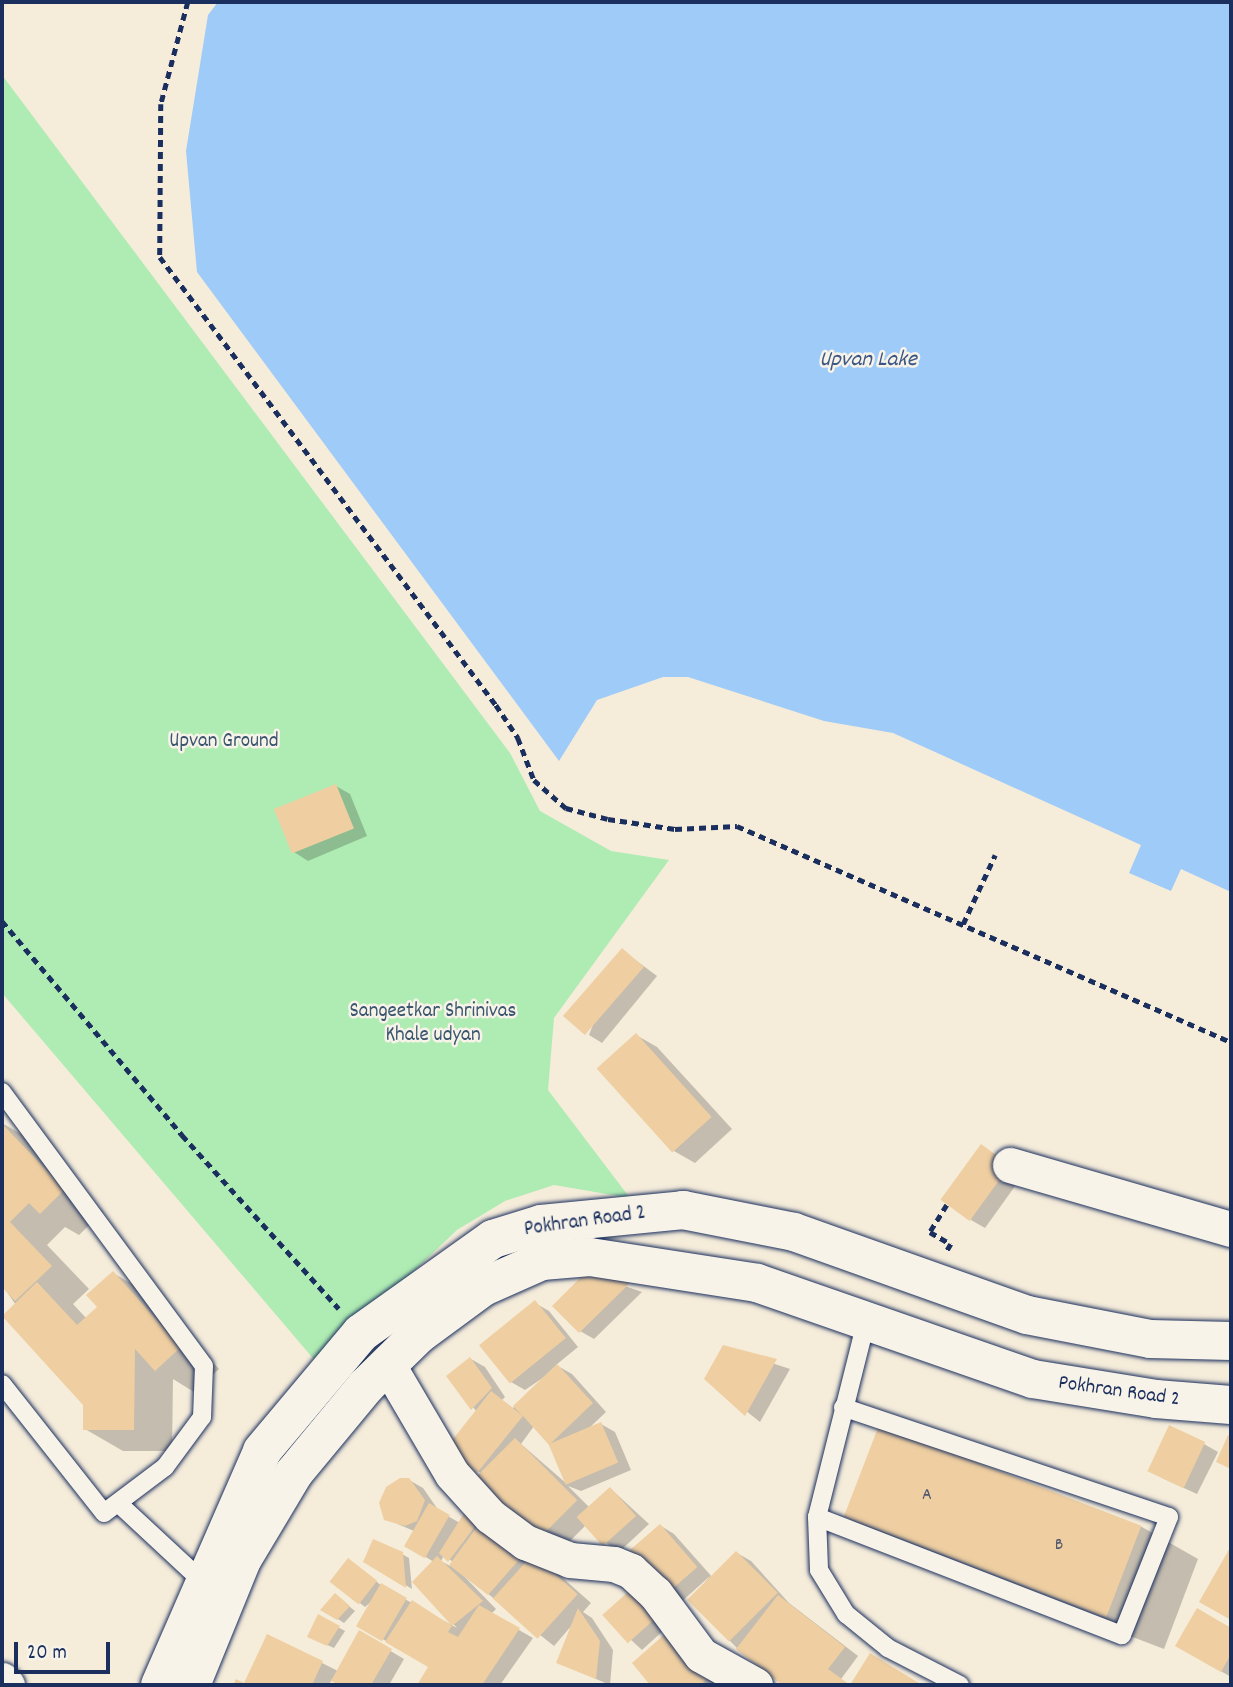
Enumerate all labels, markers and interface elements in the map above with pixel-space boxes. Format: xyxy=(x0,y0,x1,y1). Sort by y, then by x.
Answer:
water label: Upvan Lake xyxy=(819,347,917,375)
park label: Upvan Ground xyxy=(169,729,279,755)
park label: Sangeetkar Shrinivas Khale udyan xyxy=(350,999,516,1049)
street label: Pokhran Road 2 xyxy=(523,1201,647,1243)
street label: Pokhran Road 2 xyxy=(1057,1371,1181,1413)
house number: A xyxy=(922,1485,932,1507)
house number: B xyxy=(1055,1535,1063,1557)
scale bar xyxy=(18,1628,114,1672)
text: 20 m xyxy=(27,1639,67,1669)

